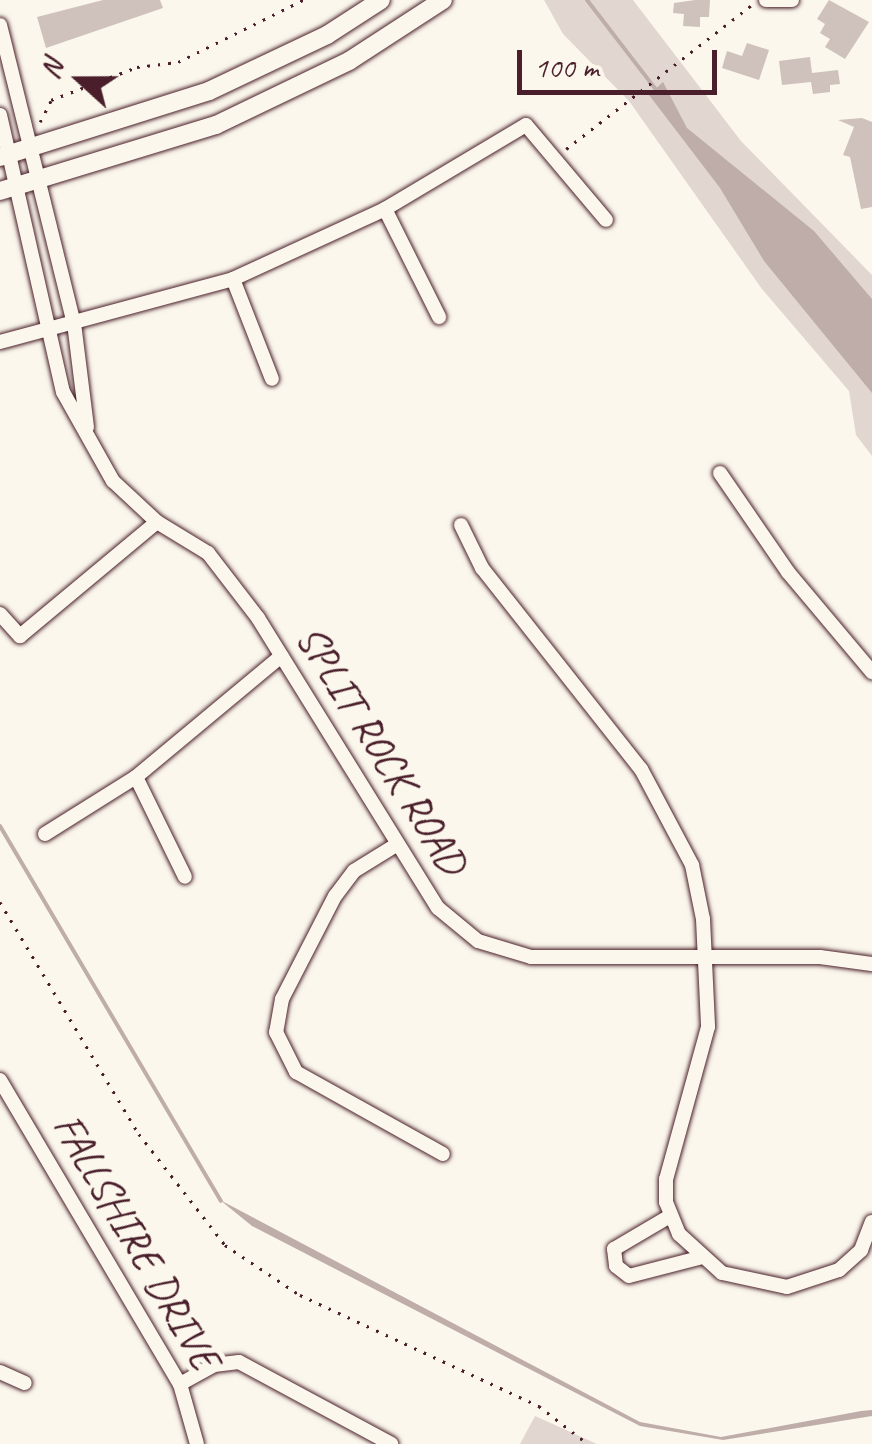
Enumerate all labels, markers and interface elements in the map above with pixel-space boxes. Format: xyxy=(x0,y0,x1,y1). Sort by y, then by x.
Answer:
north arrow xyxy=(30,30,130,130)
scale bar xyxy=(522,30,722,92)
text: 100 m xyxy=(534,48,599,86)
text: N xyxy=(32,55,71,83)
street label: SPLIT ROCK ROAD xyxy=(284,615,478,885)
street label: FALLSHIRE DRIVE xyxy=(42,1105,230,1379)

